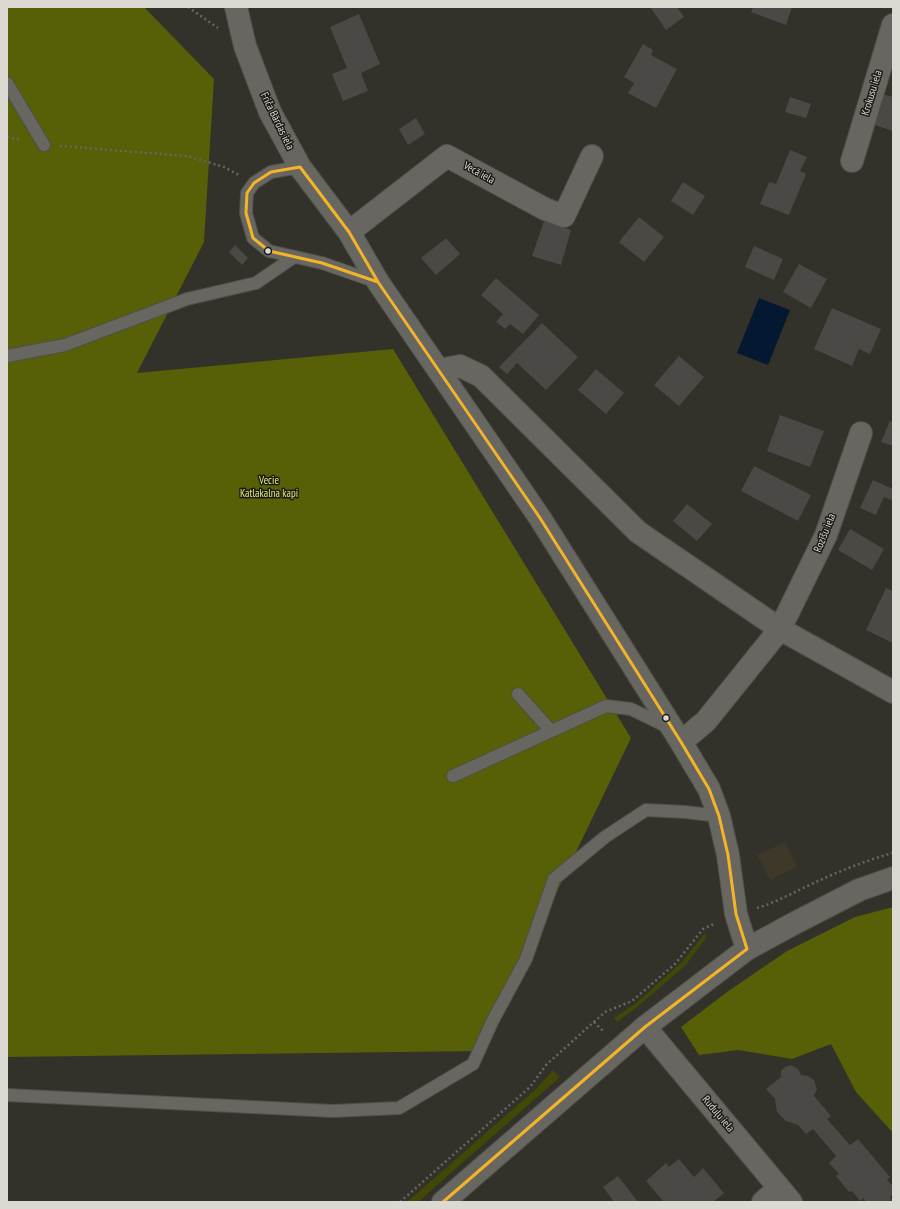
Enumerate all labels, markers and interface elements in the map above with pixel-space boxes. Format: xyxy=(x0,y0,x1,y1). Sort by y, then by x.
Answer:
street label: Krokusu iela xyxy=(859,69,885,117)
street label: Friča Bārdas iela xyxy=(257,90,297,152)
street label: Vecā iela xyxy=(461,159,497,187)
unlabelled marker xyxy=(263,246,273,256)
park label: Vecie Katlakalna kapi xyxy=(240,474,298,500)
street label: Rozīšu iela xyxy=(811,512,839,554)
unlabelled marker xyxy=(661,713,671,723)
street label: Ruduļu iela xyxy=(699,1093,737,1135)

